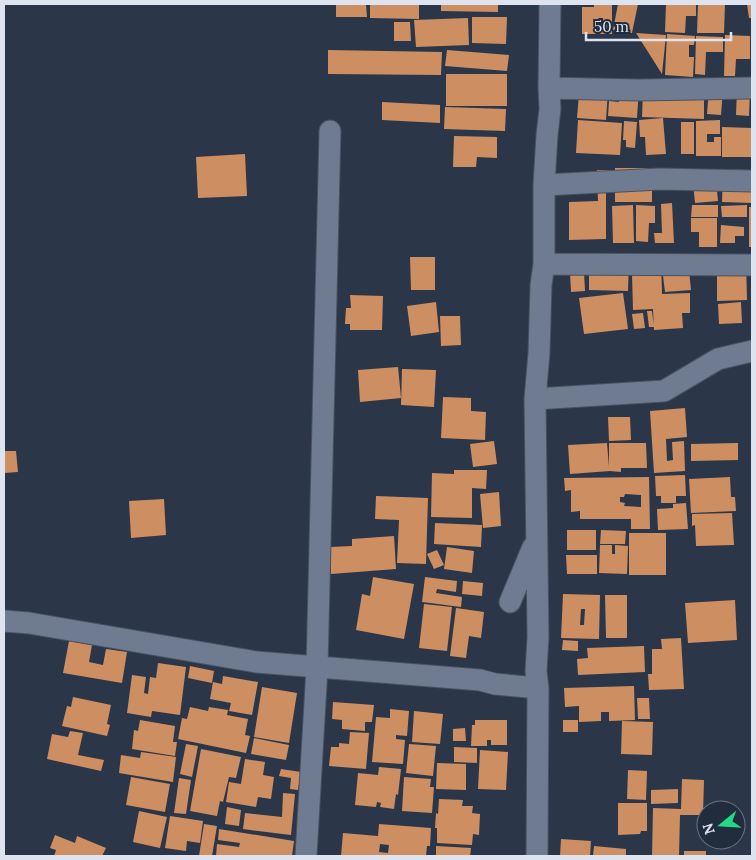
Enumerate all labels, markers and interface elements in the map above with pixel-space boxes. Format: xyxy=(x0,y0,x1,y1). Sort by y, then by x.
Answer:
scale bar xyxy=(586,10,731,42)
text: 50 m xyxy=(594,17,629,36)
north arrow xyxy=(696,800,746,850)
text: N xyxy=(698,821,719,837)

